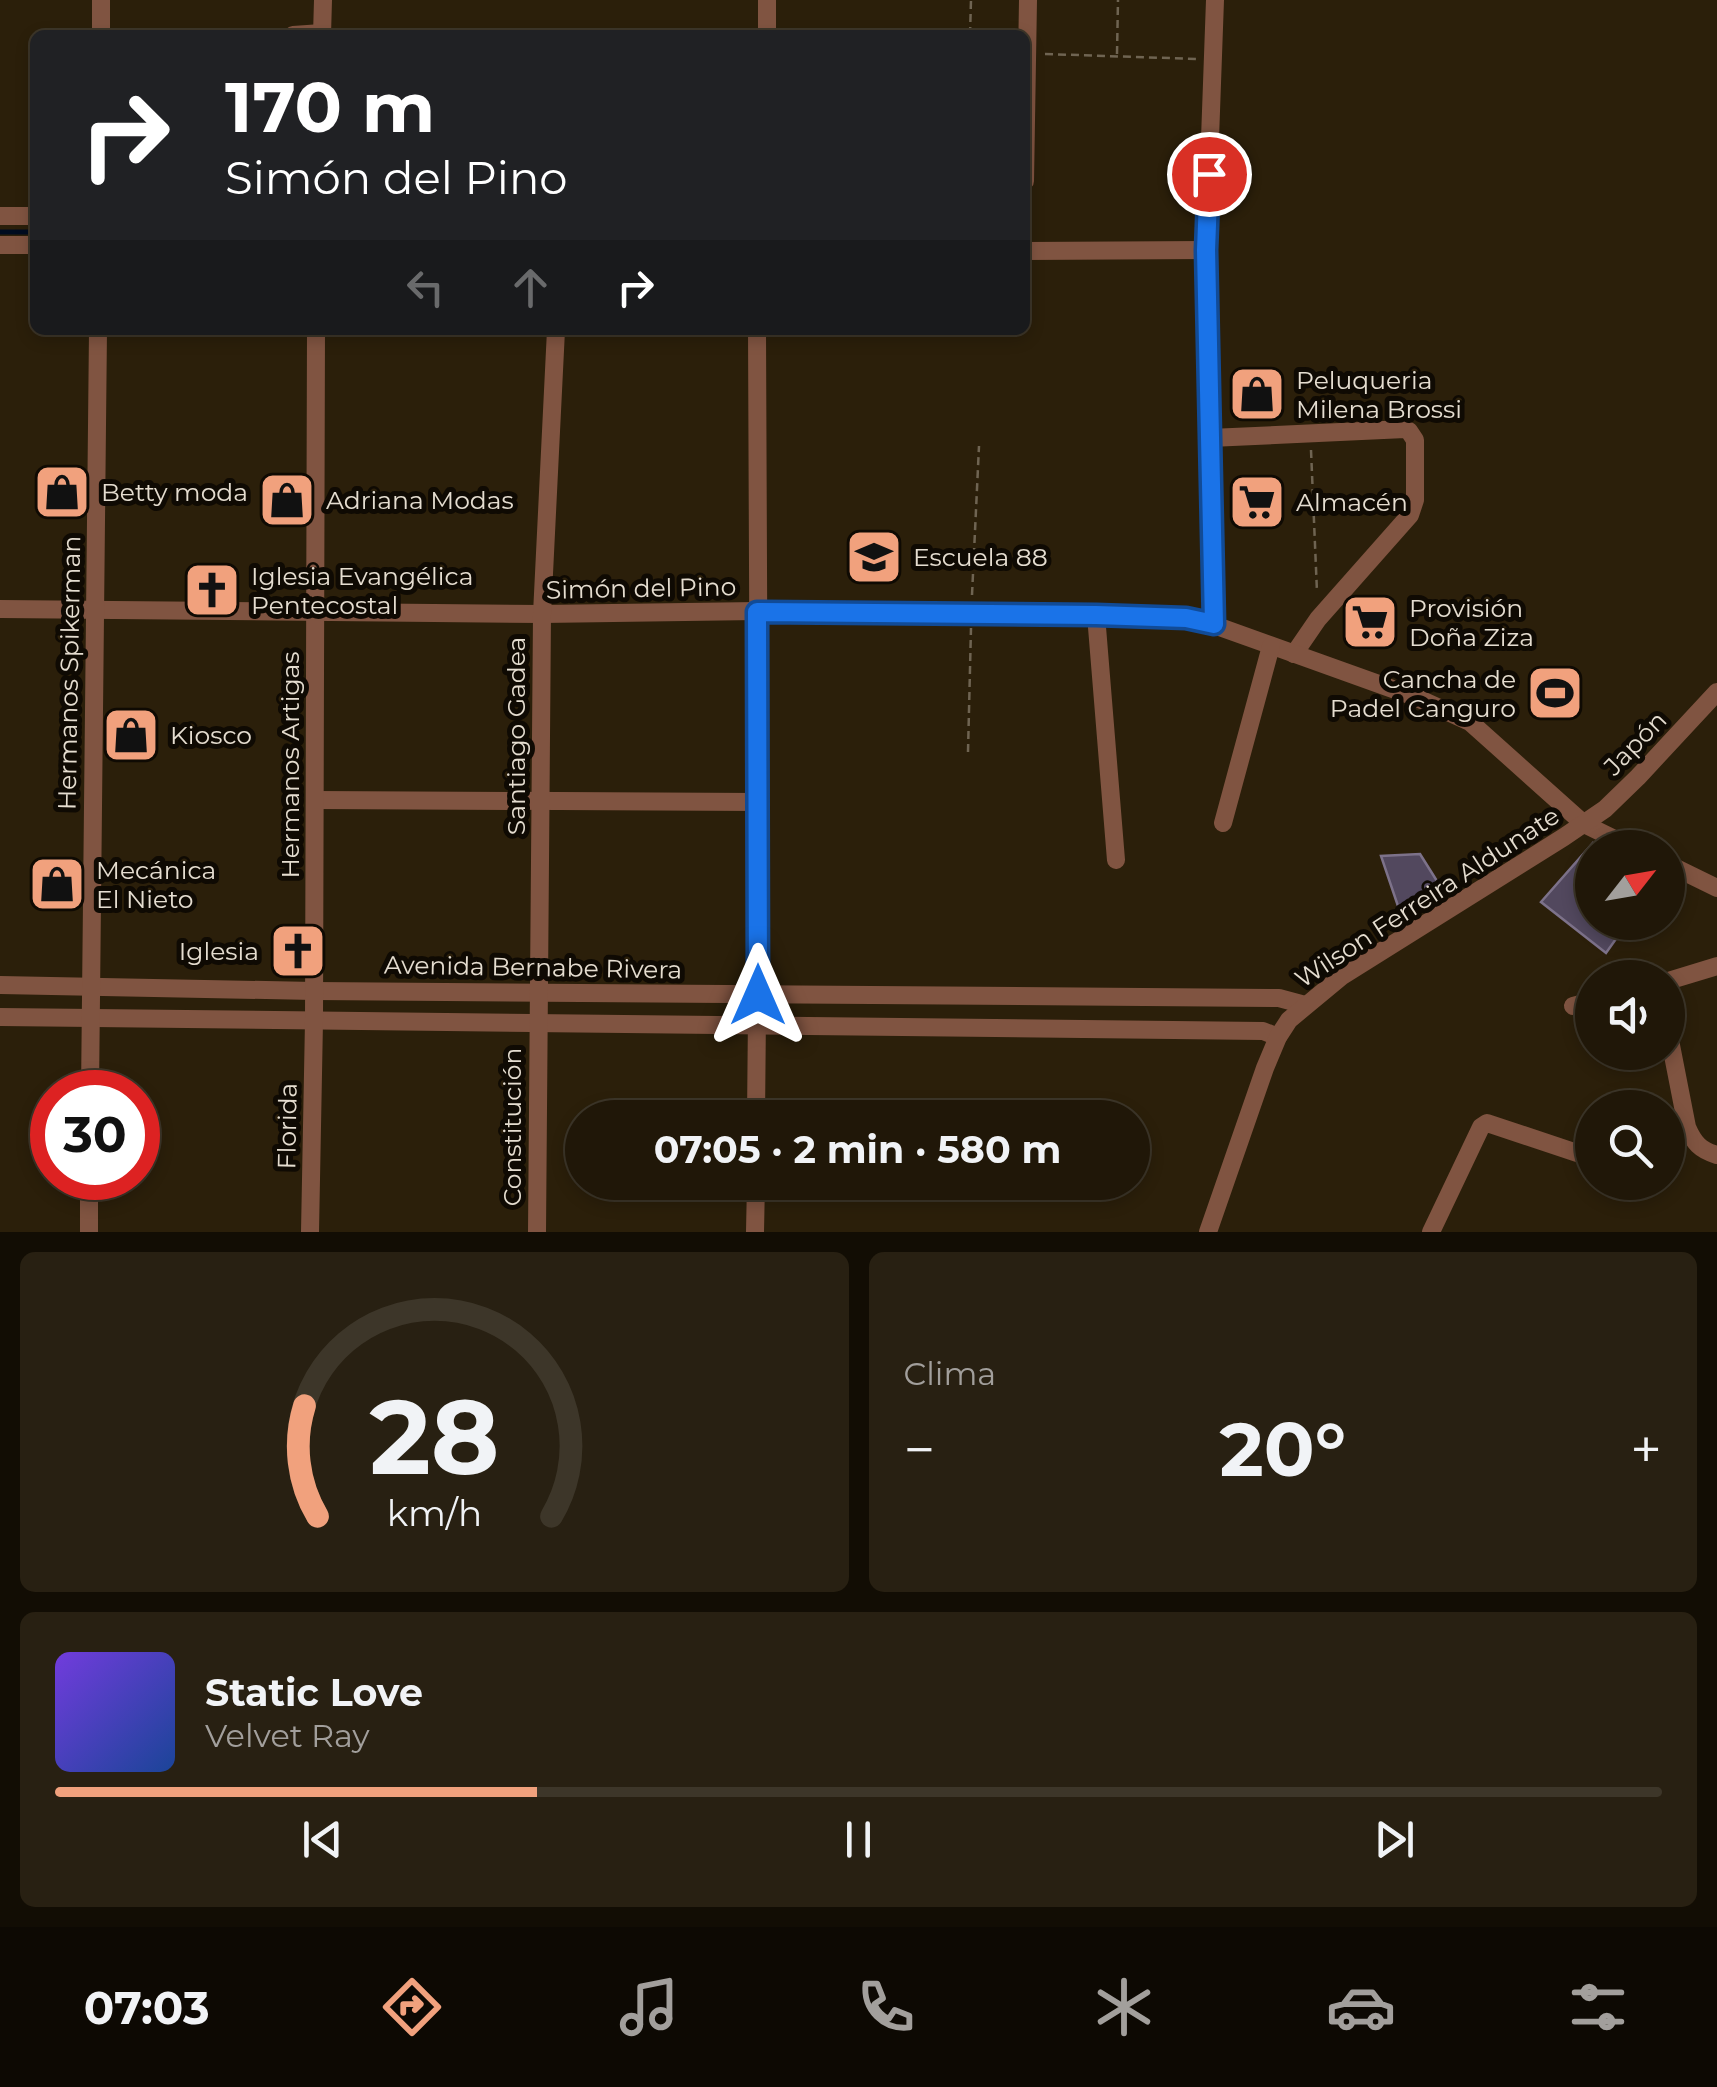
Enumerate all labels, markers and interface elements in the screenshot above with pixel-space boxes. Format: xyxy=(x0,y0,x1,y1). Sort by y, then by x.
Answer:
text: 170 m xyxy=(225,64,435,150)
icon: right xyxy=(60,70,190,200)
pin xyxy=(1167,132,1252,217)
icon: arrive xyxy=(1182,147,1237,202)
text: Simón del Pino xyxy=(225,150,568,205)
icon: left xyxy=(398,260,453,315)
icon: ahead xyxy=(503,260,558,315)
icon: right xyxy=(608,260,663,315)
shop icon: Peluqueria Milena Brossi xyxy=(1227,364,1287,424)
place label: Peluqueria Milena Brossi xyxy=(1296,365,1462,424)
shop icon: Betty moda xyxy=(32,462,92,522)
shop icon: Adriana Modas xyxy=(257,470,317,530)
supermarket icon: Almacén xyxy=(1227,472,1287,532)
place label: Betty moda xyxy=(101,477,248,507)
place label: Adriana Modas xyxy=(326,485,514,515)
place label: Almacén xyxy=(1296,487,1408,517)
school or university icon: Escuela 88 xyxy=(844,527,904,587)
street label: Hermanos Spikerman xyxy=(52,536,86,810)
place label: Escuela 88 xyxy=(913,542,1048,572)
church icon: Iglesia Evangélica Pentecostal xyxy=(182,560,242,620)
place label: Iglesia Evangélica Pentecostal xyxy=(251,561,473,620)
street label: Simón del Pino xyxy=(546,571,736,605)
supermarket icon: Provisión Doña Ziza xyxy=(1340,592,1400,652)
place label: Provisión Doña Ziza xyxy=(1409,593,1534,652)
street label: Santiago Gadea xyxy=(501,637,531,835)
street label: Hermanos Artigas xyxy=(275,651,305,879)
sports icon: Cancha de Padel Canguro xyxy=(1525,663,1585,723)
place label: Cancha de Padel Canguro xyxy=(1330,664,1516,723)
shop icon: Kiosco xyxy=(101,705,161,765)
street label: Japón xyxy=(1597,705,1672,782)
place label: Kiosco xyxy=(170,720,252,750)
street label: Wilson Ferreira Aldunate xyxy=(1289,800,1565,994)
north arrow xyxy=(1575,830,1685,940)
map controls xyxy=(1575,830,1685,1200)
shop icon: Mecánica El Nieto xyxy=(27,854,87,914)
place label: Mecánica El Nieto xyxy=(96,855,216,914)
church icon: Iglesia xyxy=(268,921,328,981)
place label: Iglesia xyxy=(179,936,259,966)
position arrow xyxy=(706,943,810,1047)
street label: Avenida Bernabe Rivera xyxy=(384,949,682,985)
button: sound xyxy=(1575,960,1685,1070)
street label: Constitución xyxy=(497,1048,527,1206)
speed limit sign: 30 xyxy=(30,1070,160,1200)
street label: Florida xyxy=(271,1083,303,1169)
button: search xyxy=(1575,1090,1685,1200)
text: 07:05 · 2 min · 580 m xyxy=(654,1126,1061,1173)
text: Clima xyxy=(904,1354,996,1393)
text: 28 xyxy=(369,1373,499,1500)
text: 20° xyxy=(1219,1403,1346,1495)
text: − xyxy=(904,1416,935,1483)
text: + xyxy=(1630,1416,1662,1483)
text: km/h xyxy=(387,1491,482,1535)
text: Static Love xyxy=(205,1669,423,1716)
text: Velvet Ray xyxy=(205,1716,370,1755)
icon: previous xyxy=(295,1812,350,1867)
icon: pause xyxy=(831,1812,886,1867)
icon: next xyxy=(1367,1812,1422,1867)
icon: directions xyxy=(377,1972,447,2042)
icon: music xyxy=(614,1972,684,2042)
icon: phone xyxy=(851,1972,921,2042)
icon: climate xyxy=(1089,1972,1159,2042)
icon: car xyxy=(1326,1972,1396,2042)
icon: filters xyxy=(1563,1972,1633,2042)
text: 07:03 xyxy=(84,1980,210,2035)

